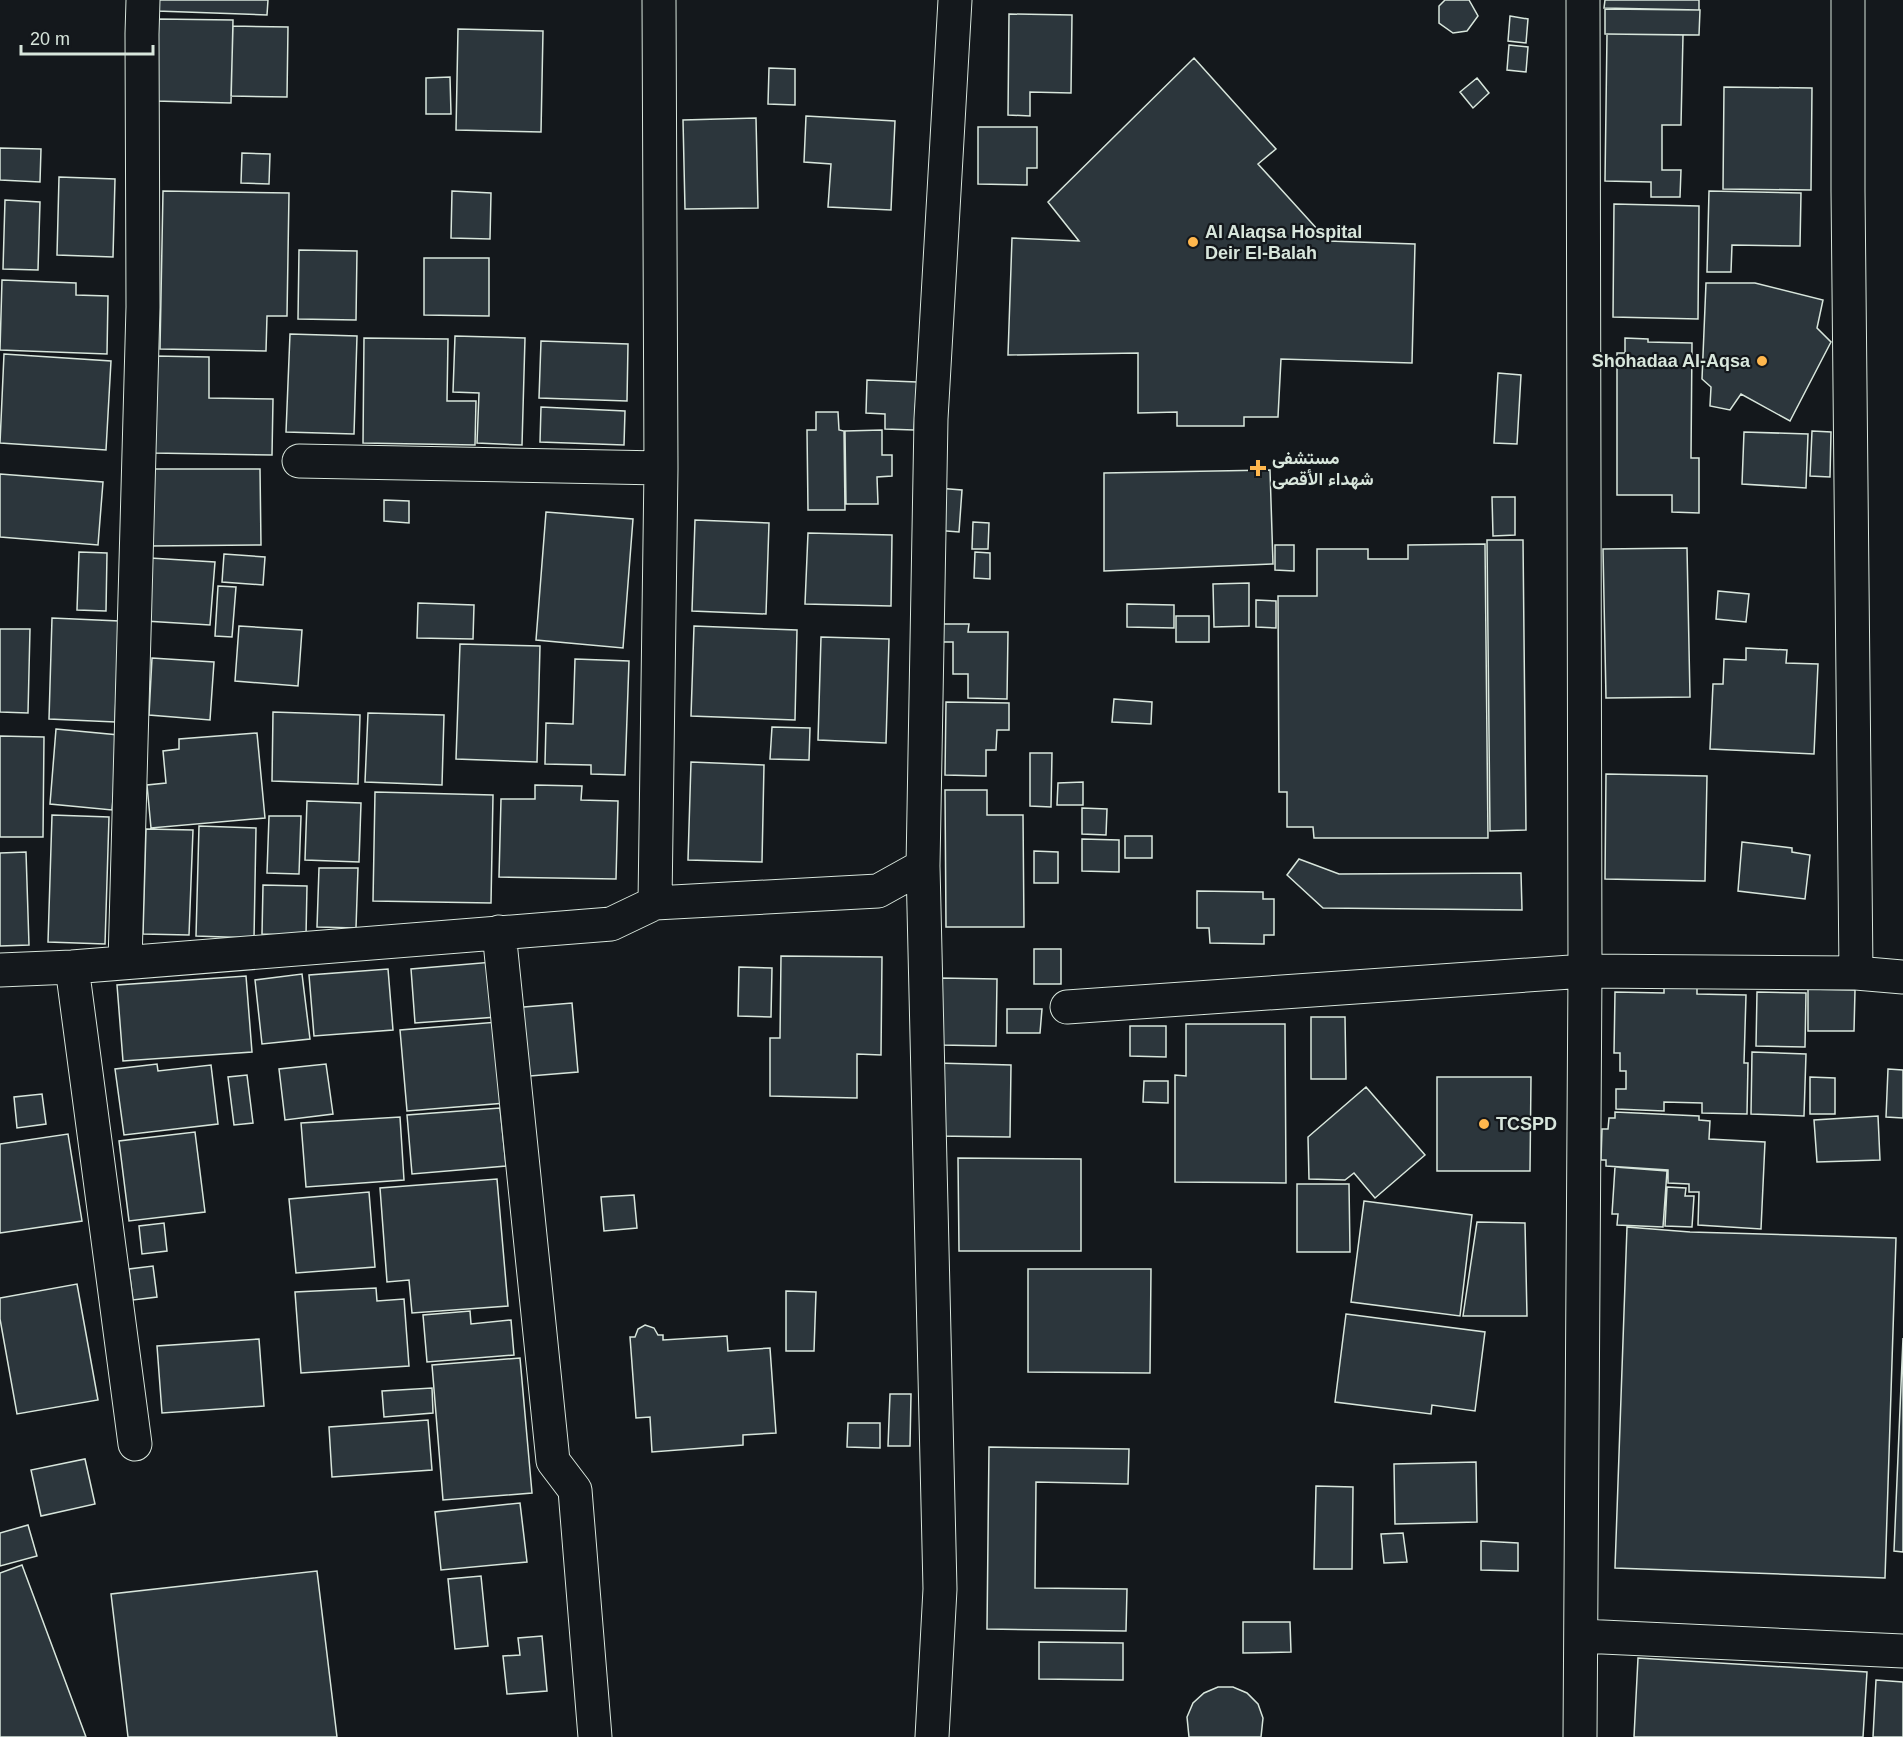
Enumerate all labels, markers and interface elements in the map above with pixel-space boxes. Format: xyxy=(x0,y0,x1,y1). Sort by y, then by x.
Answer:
scale bar xyxy=(21,18,153,56)
text: 20 m xyxy=(30,29,70,49)
place label: Al Alaqsa Hospital Deir El-Balah xyxy=(1205,222,1362,263)
marker: Al Alaqsa Hospital Deir El-Balah xyxy=(1186,235,1200,249)
place label: Shohadaa Al-Aqsa xyxy=(1592,351,1751,371)
marker: Shohadaa Al-Aqsa xyxy=(1755,354,1769,368)
place label: مستشفى شهداء الأقصى xyxy=(1272,448,1374,490)
marker: مستشفى شهداء الأقصى xyxy=(1249,459,1267,477)
place label: TCSPD xyxy=(1496,1114,1557,1134)
marker: TCSPD xyxy=(1477,1117,1491,1131)

